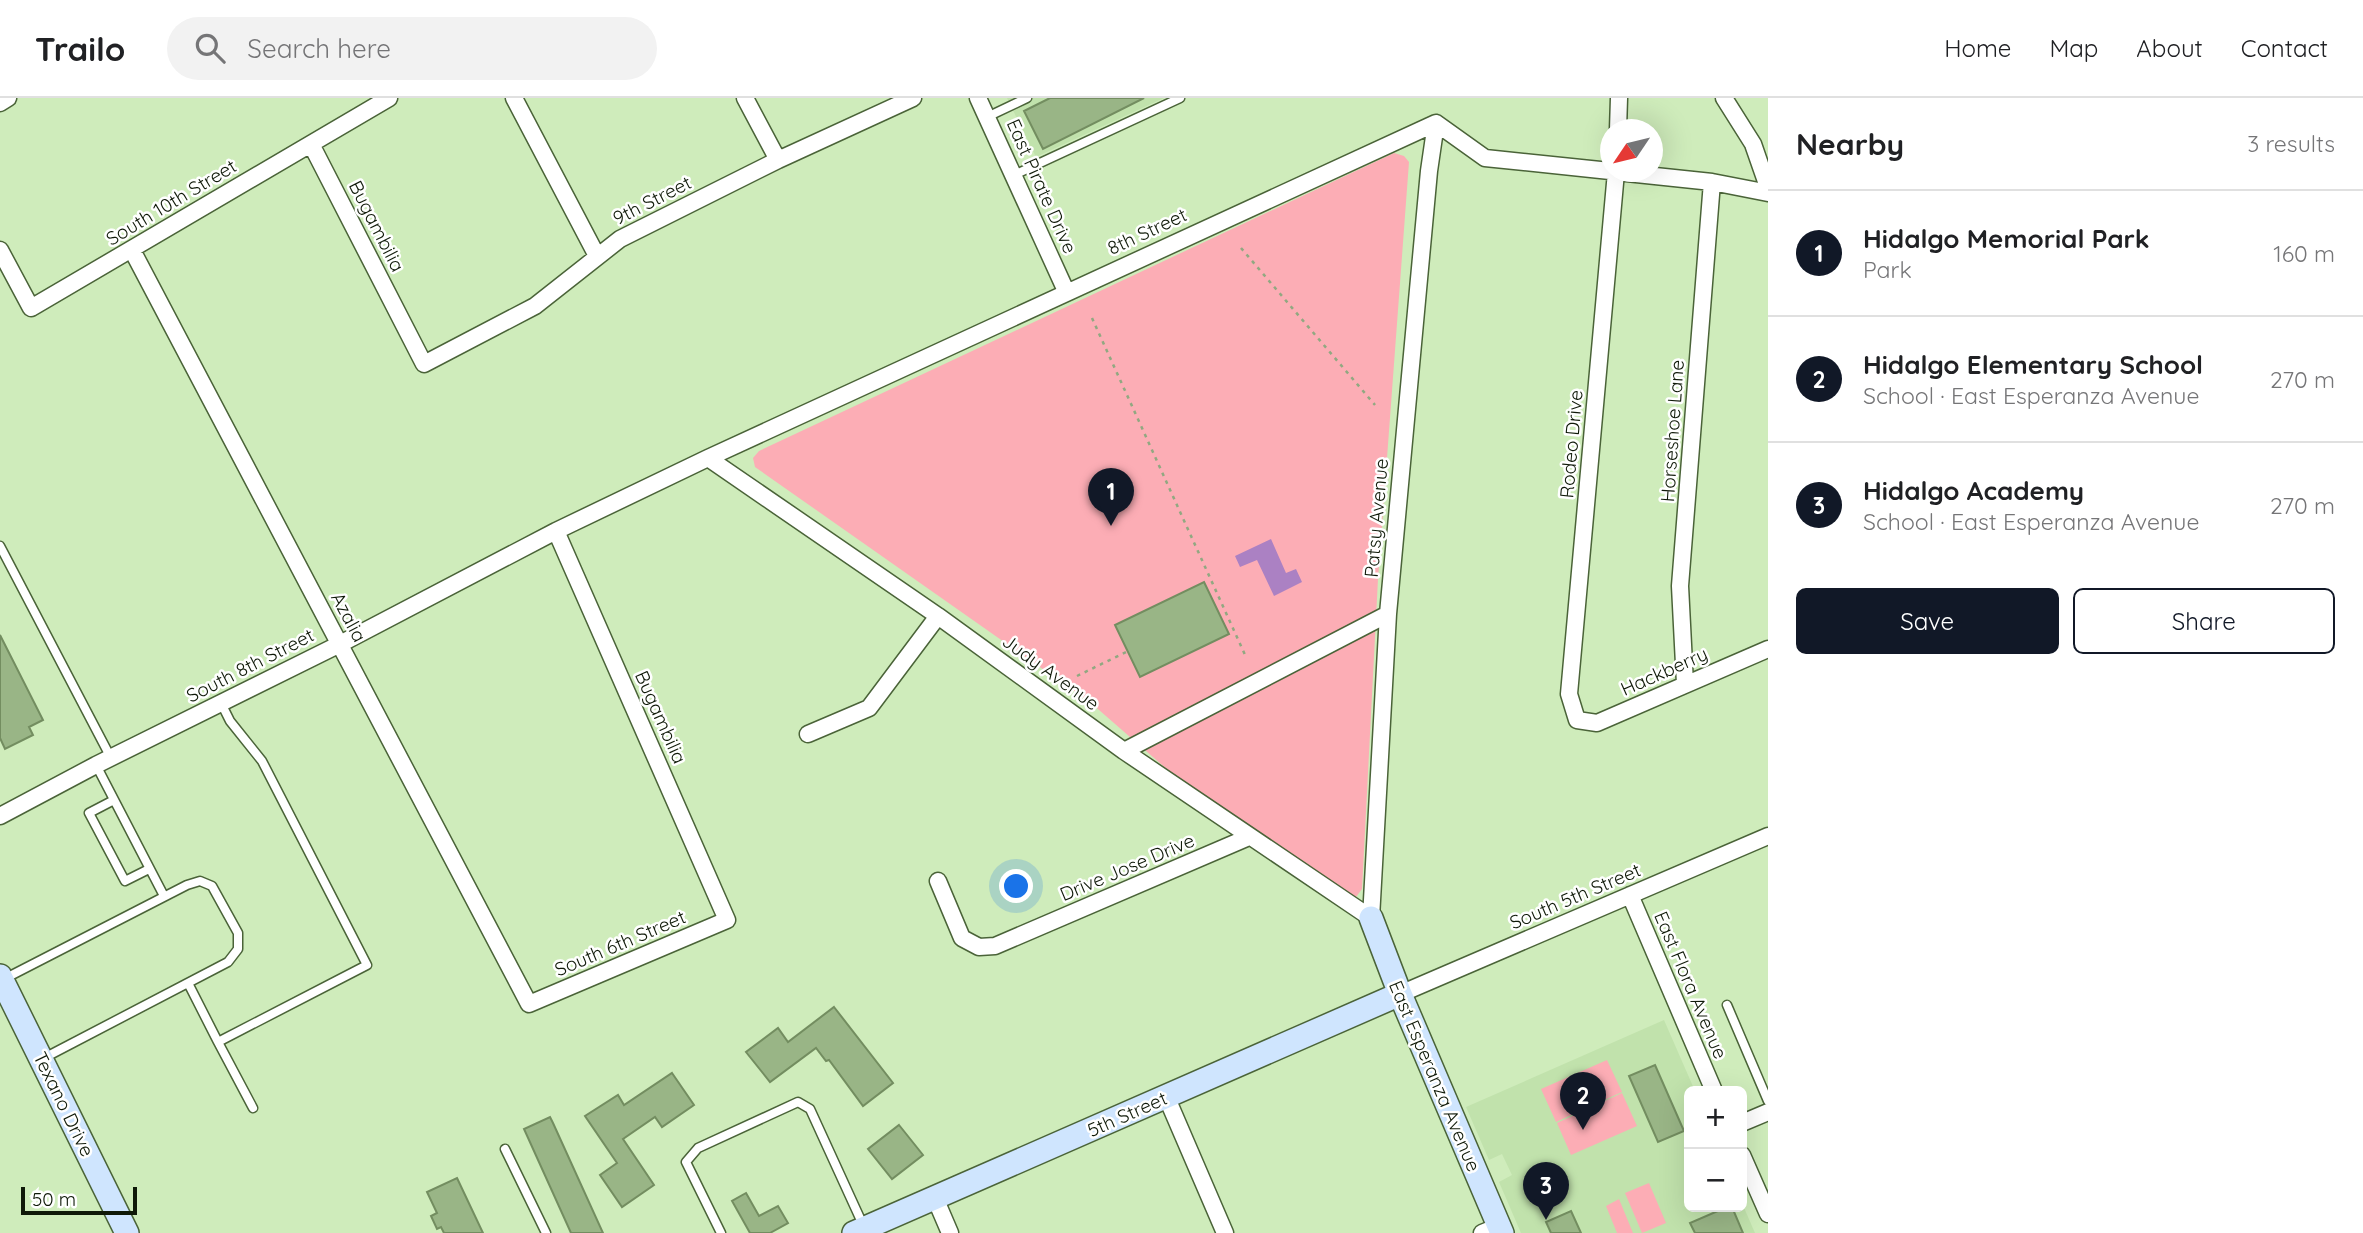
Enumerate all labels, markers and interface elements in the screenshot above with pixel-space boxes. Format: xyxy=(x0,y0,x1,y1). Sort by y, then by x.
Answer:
search box xyxy=(167,17,657,80)
text: Trailo xyxy=(35,28,125,69)
icon: search xyxy=(191,29,229,67)
text: Search here xyxy=(247,32,391,65)
text: Home xyxy=(1944,33,2011,63)
text: Map xyxy=(2049,33,2098,63)
text: About xyxy=(2136,33,2203,63)
text: Contact xyxy=(2241,33,2328,63)
street label: East Pirate Drive xyxy=(1002,115,1082,257)
north arrow xyxy=(1600,119,1663,182)
text: Nearby xyxy=(1796,125,1904,163)
text: 3 results xyxy=(2247,129,2335,158)
street label: South 10th Street xyxy=(101,154,241,250)
street label: 9th Street xyxy=(609,170,695,230)
street label: Bugambilia xyxy=(344,176,410,276)
street label: 8th Street xyxy=(1104,202,1190,260)
text: Hidalgo Memorial Park xyxy=(1863,222,2150,255)
text: 1 xyxy=(1815,239,1823,268)
text: 160 m xyxy=(2273,239,2335,268)
text: Park xyxy=(1863,255,1912,284)
text: Hidalgo Elementary School xyxy=(1863,348,2203,381)
street label: Horseshoe Lane xyxy=(1655,359,1689,503)
text: 2 xyxy=(1812,365,1826,394)
text: 270 m xyxy=(2270,365,2335,394)
text: School · East Esperanza Avenue xyxy=(1863,381,2199,410)
street label: Rodeo Drive xyxy=(1554,389,1588,499)
street label: Patsy Avenue xyxy=(1359,457,1393,579)
pin: 1 xyxy=(1088,468,1134,526)
text: Hidalgo Academy xyxy=(1863,474,2084,507)
text: 3 xyxy=(1813,491,1825,520)
text: 270 m xyxy=(2270,491,2335,520)
text: School · East Esperanza Avenue xyxy=(1863,507,2199,536)
street label: Azalia xyxy=(326,588,372,646)
button: Save xyxy=(1796,588,2059,654)
button: Share xyxy=(2073,588,2335,654)
street label: South 8th Street xyxy=(182,623,318,707)
street label: Judy Avenue xyxy=(998,629,1104,715)
street label: Hackberry xyxy=(1617,641,1711,701)
street label: Bugambilia xyxy=(630,667,692,767)
street label: Drive Jose Drive xyxy=(1056,828,1198,906)
street label: South 5th Street xyxy=(1506,858,1644,934)
your location xyxy=(999,869,1033,903)
street label: South 6th Street xyxy=(551,905,689,981)
street label: East Flora Avenue xyxy=(1649,908,1733,1062)
street label: East Esperanza Avenue xyxy=(1384,977,1486,1175)
street label: Texano Drive xyxy=(28,1048,100,1160)
pin: 2 xyxy=(1560,1072,1606,1130)
street label: 5th Street xyxy=(1083,1086,1171,1142)
map controls xyxy=(1684,1086,1747,1212)
button: + xyxy=(1684,1086,1747,1149)
button: − xyxy=(1684,1149,1747,1212)
pin: 3 xyxy=(1523,1162,1569,1220)
scale bar xyxy=(21,1184,136,1216)
text: 50 m xyxy=(32,1187,76,1211)

